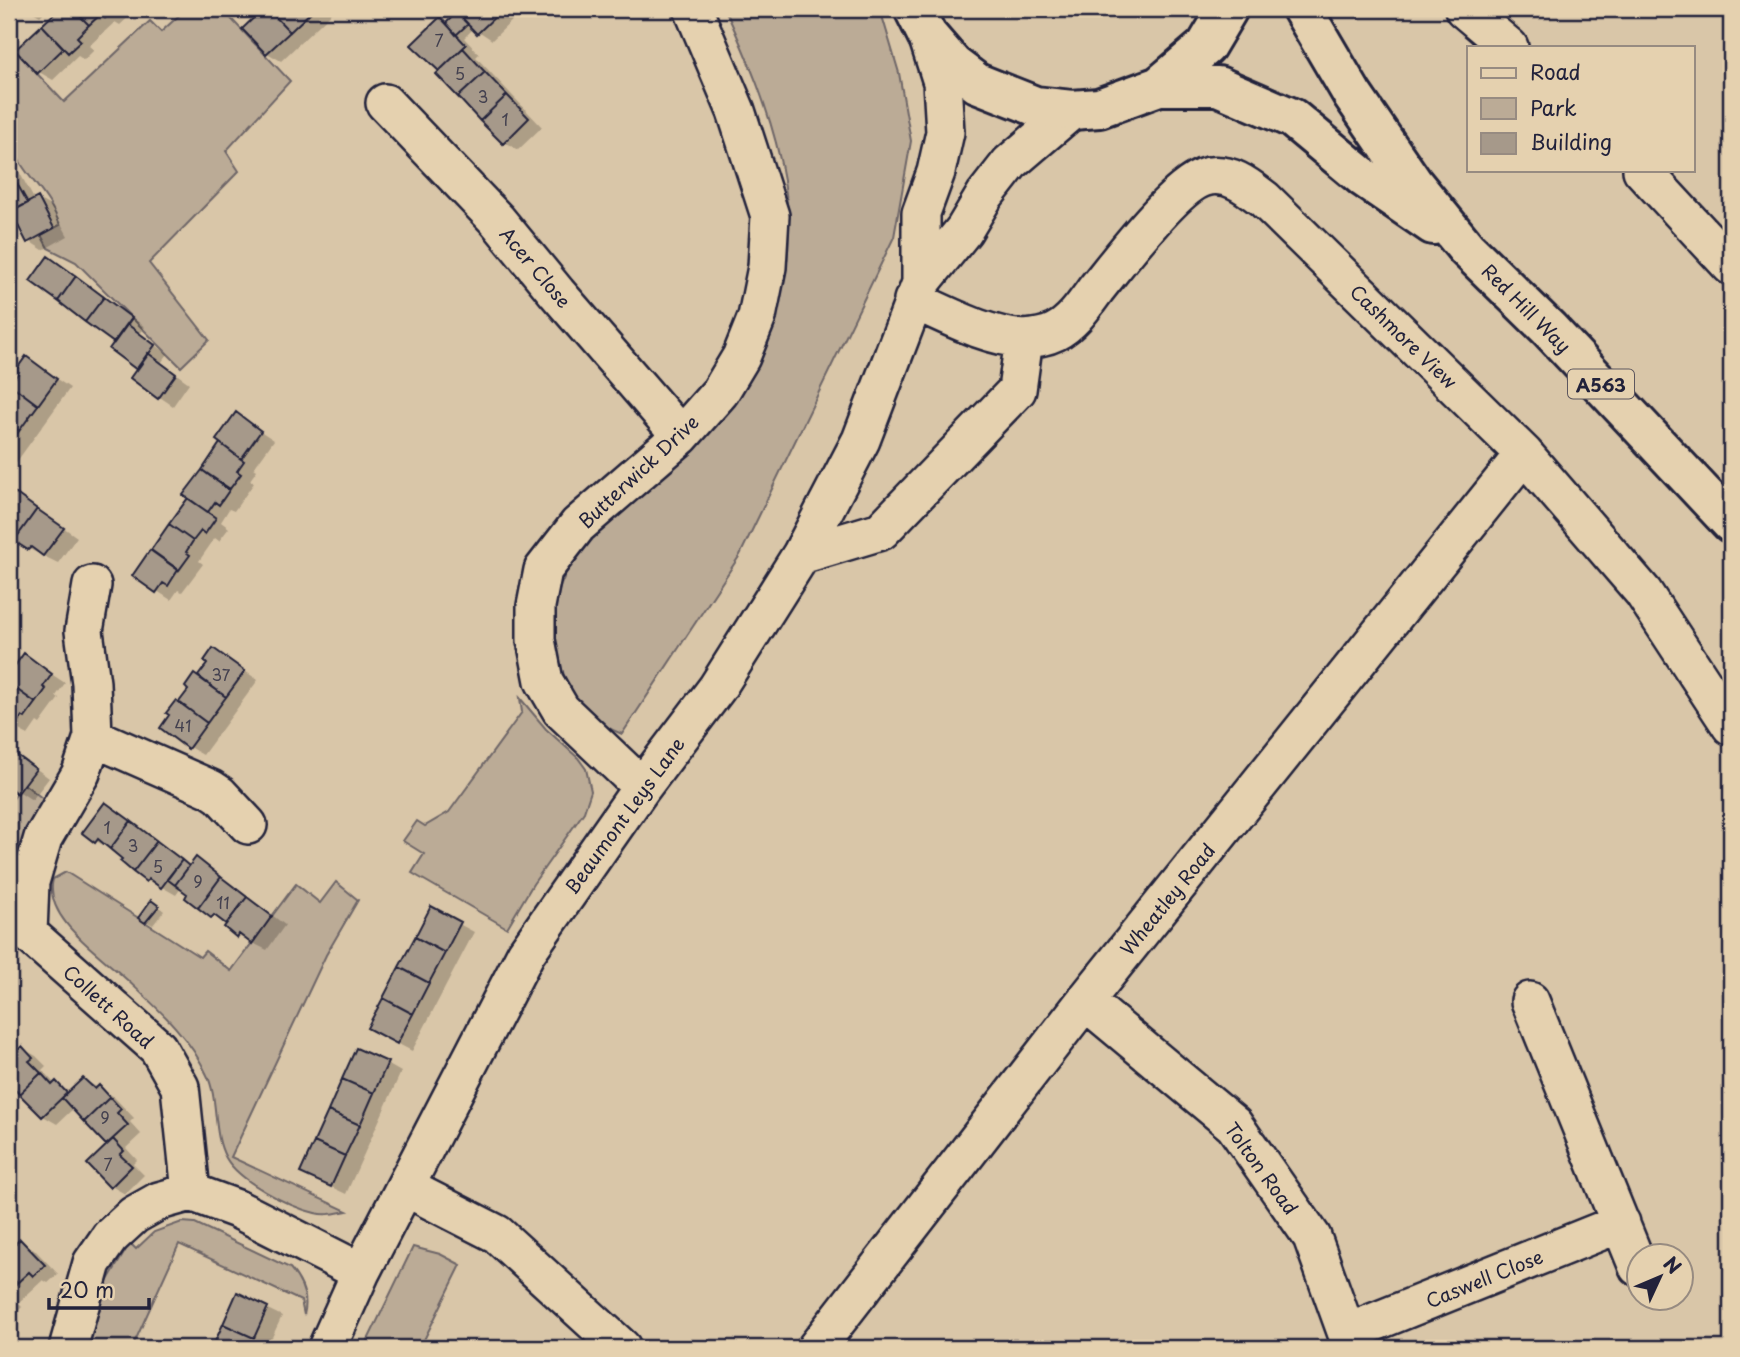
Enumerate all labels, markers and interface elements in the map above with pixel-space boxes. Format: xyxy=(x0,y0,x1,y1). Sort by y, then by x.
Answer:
house number: 7 xyxy=(434,28,444,52)
legend xyxy=(1467,46,1694,172)
text: Road xyxy=(1530,55,1581,87)
house number: 5 xyxy=(455,61,465,85)
house number: 3 xyxy=(478,84,488,108)
text: Park xyxy=(1530,91,1577,123)
house number: 1 xyxy=(501,107,509,131)
text: Building xyxy=(1530,125,1612,157)
street label: Acer Close xyxy=(494,220,578,314)
street label: Red Hill Way xyxy=(1476,257,1578,359)
street label: Cashmore View xyxy=(1344,277,1464,395)
road number: A563 xyxy=(1568,370,1634,398)
street label: Butterwick Drive xyxy=(572,408,704,534)
house number: 37 xyxy=(212,662,231,686)
house number: 41 xyxy=(175,713,191,737)
street label: Beaumont Leys Lane xyxy=(557,731,691,899)
house number: 1 xyxy=(103,815,111,839)
house number: 3 xyxy=(128,833,138,857)
street label: Wheatley Road xyxy=(1113,837,1221,961)
house number: 5 xyxy=(153,854,163,878)
house number: 9 xyxy=(193,869,203,893)
house number: 11 xyxy=(216,890,230,914)
street label: Collett Road xyxy=(58,958,160,1054)
house number: 9 xyxy=(100,1105,110,1129)
street label: Tolton Road xyxy=(1219,1116,1305,1220)
house number: 7 xyxy=(103,1152,113,1176)
street label: Caswell Close xyxy=(1421,1242,1547,1314)
north arrow xyxy=(1624,1242,1694,1312)
text: N xyxy=(1658,1249,1688,1280)
scale bar xyxy=(49,1266,149,1310)
text: 20 m xyxy=(60,1273,114,1305)

